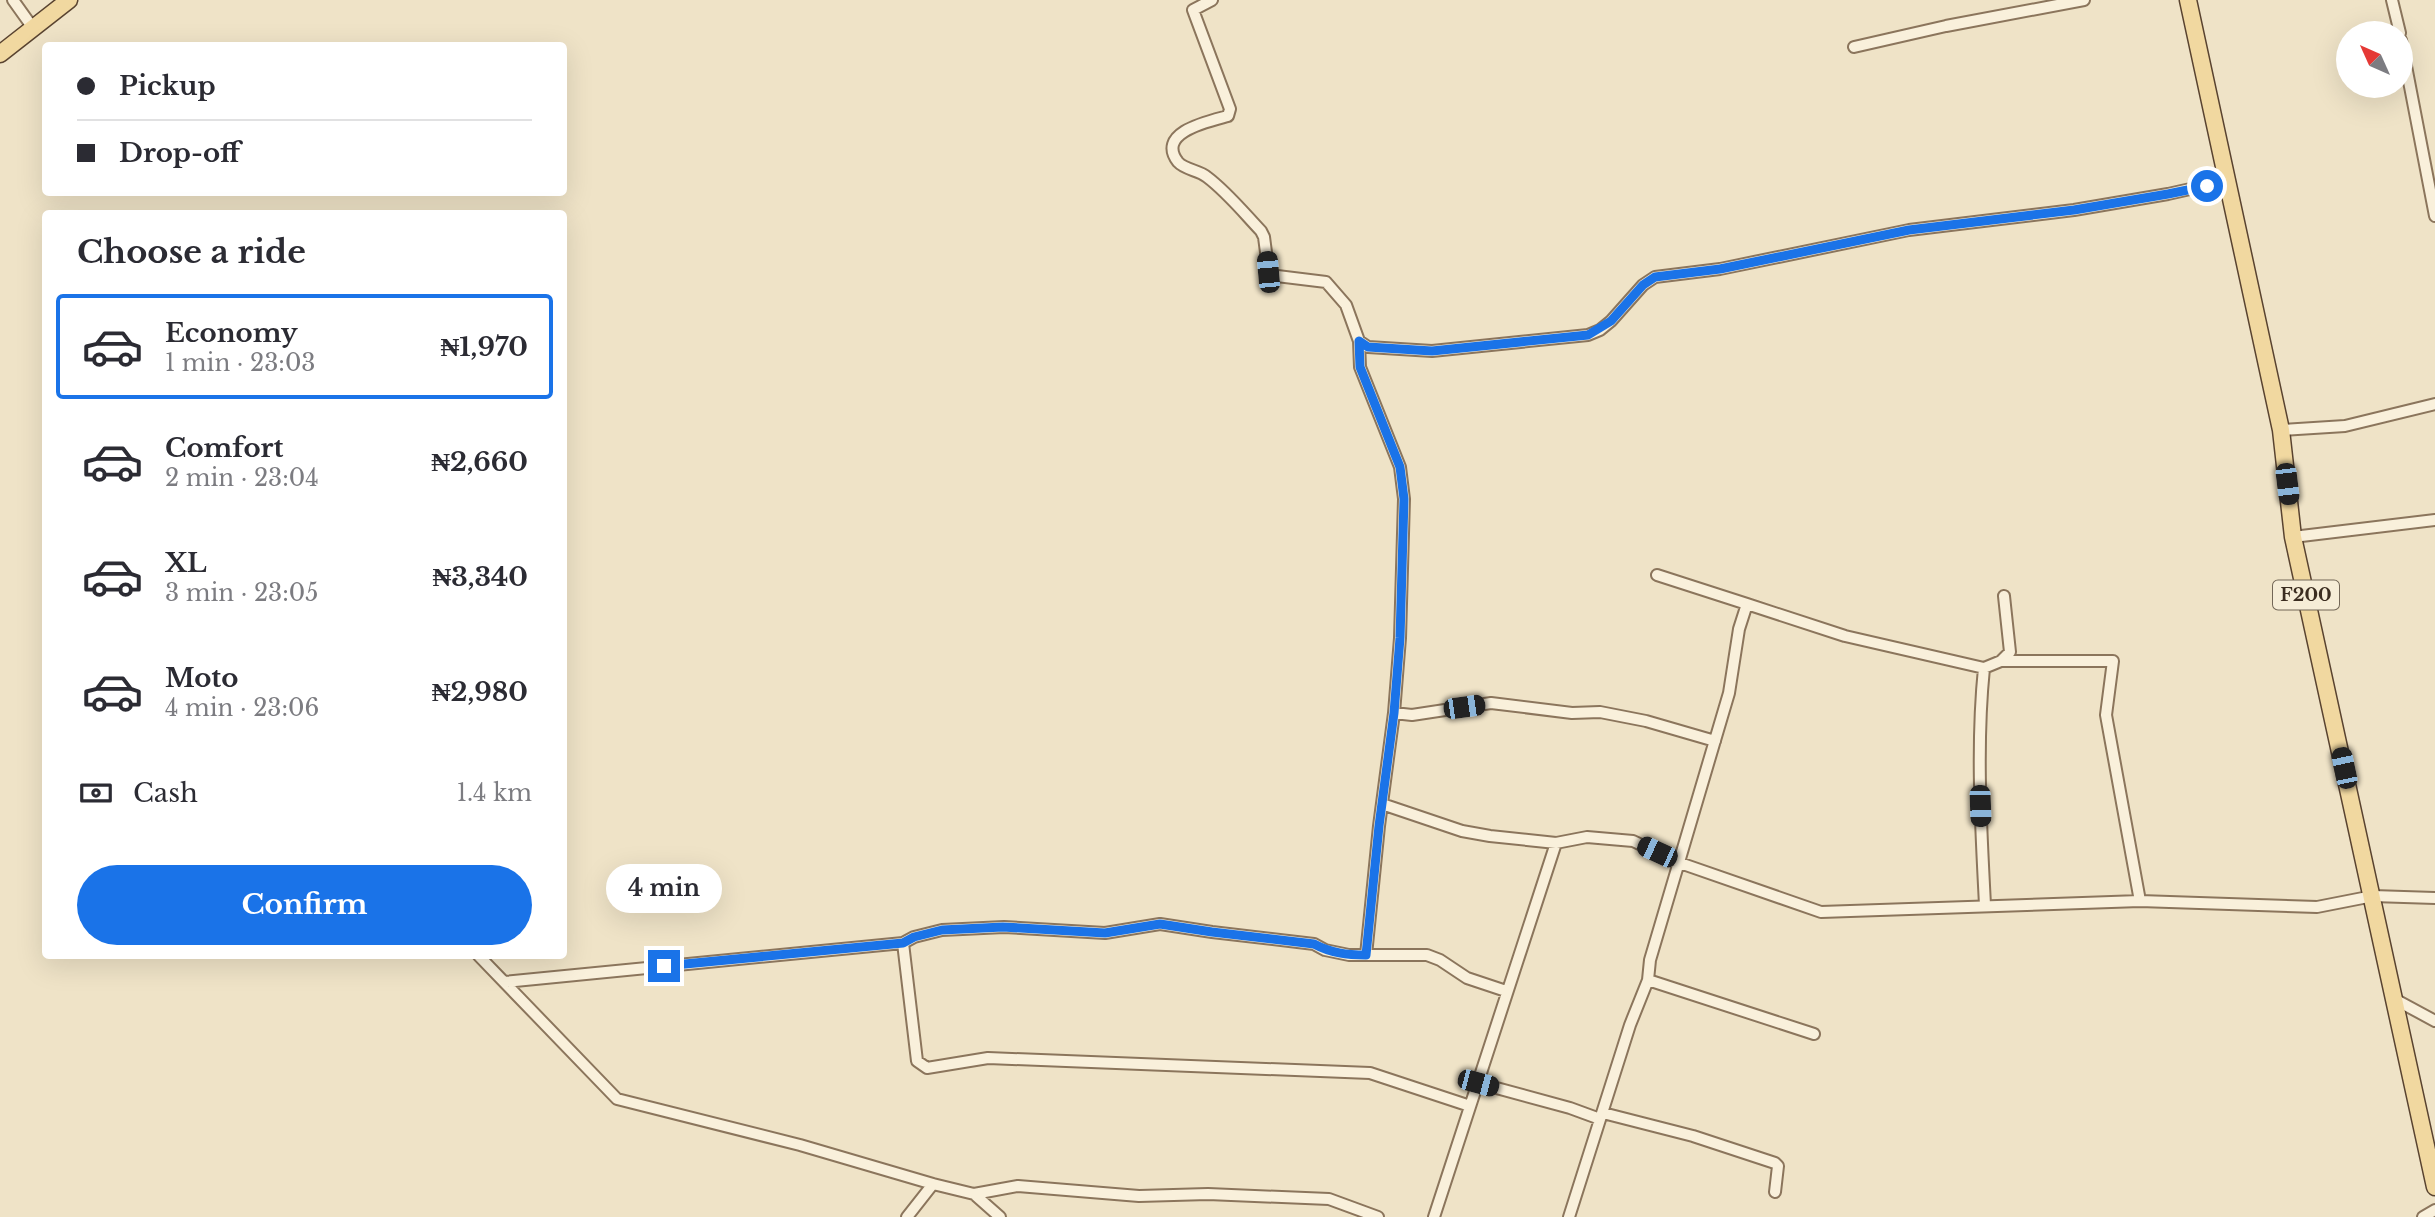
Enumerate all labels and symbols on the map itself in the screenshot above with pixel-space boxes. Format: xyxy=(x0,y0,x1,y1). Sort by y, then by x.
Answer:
north arrow xyxy=(2336,21,2413,98)
route start xyxy=(2191,170,2223,202)
car xyxy=(1256,250,1281,294)
car xyxy=(2275,462,2300,506)
road number: F200 xyxy=(2273,580,2339,610)
car xyxy=(1442,694,1487,720)
car xyxy=(2330,745,2359,791)
car xyxy=(1969,785,1992,827)
car xyxy=(1634,834,1681,870)
callout: 4 min xyxy=(606,864,722,914)
route end xyxy=(648,950,680,982)
car xyxy=(1455,1067,1502,1099)

